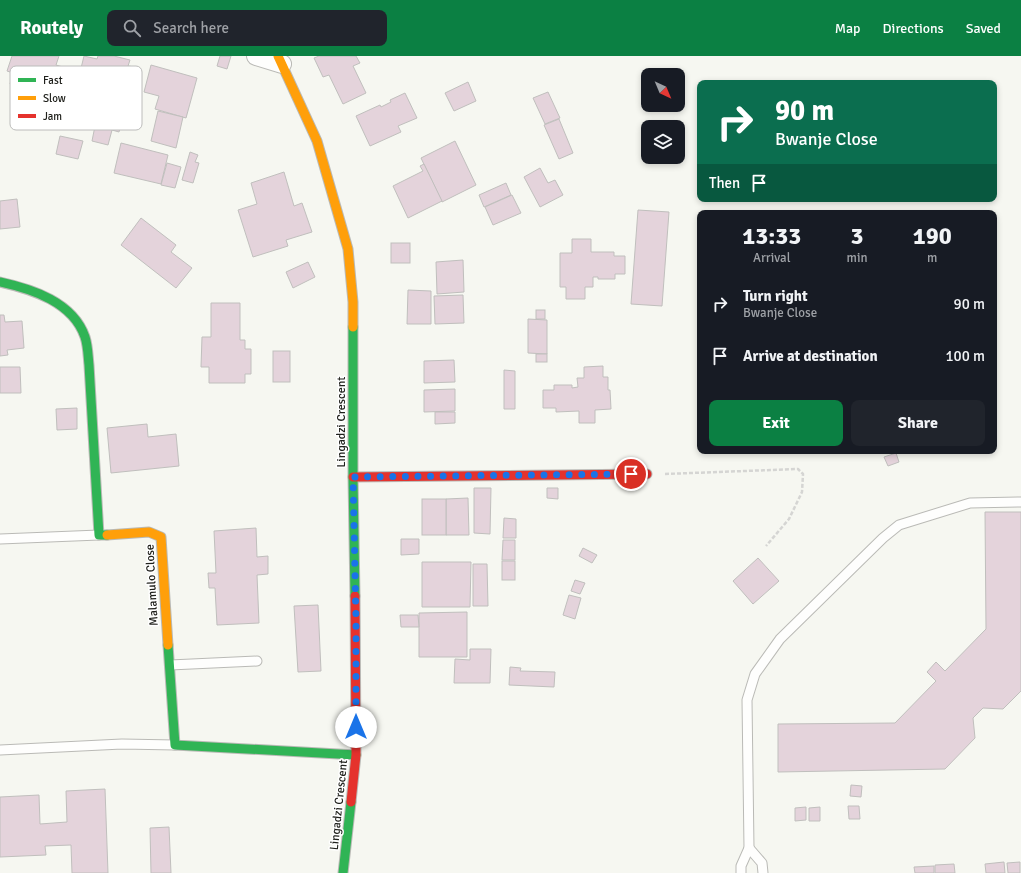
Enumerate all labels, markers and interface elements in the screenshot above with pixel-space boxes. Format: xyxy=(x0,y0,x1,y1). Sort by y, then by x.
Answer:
search box xyxy=(107,10,387,46)
text: Routely xyxy=(20,16,83,40)
icon: search xyxy=(121,17,143,39)
text: Search here xyxy=(153,19,229,37)
text: Map xyxy=(835,20,861,37)
text: Directions xyxy=(883,20,944,37)
text: Saved xyxy=(966,20,1001,37)
legend xyxy=(10,66,142,130)
north arrow xyxy=(641,68,685,112)
map controls xyxy=(641,68,685,164)
text: Fast xyxy=(43,74,63,87)
text: Slow xyxy=(43,92,66,105)
text: 90 m xyxy=(775,94,834,128)
icon: right xyxy=(709,96,761,148)
text: Jam xyxy=(43,110,62,123)
button: layers xyxy=(641,120,685,164)
text: Bwanje Close xyxy=(775,128,878,150)
icon: arrive xyxy=(748,172,770,194)
text: Then xyxy=(709,174,740,192)
text: 13:33 xyxy=(742,221,801,251)
text: 3 xyxy=(851,221,863,251)
text: 190 xyxy=(913,221,952,251)
text: Arrival xyxy=(753,250,790,266)
text: min xyxy=(847,250,868,266)
text: m xyxy=(927,250,937,266)
text: Turn right xyxy=(743,287,808,305)
icon: right xyxy=(709,293,731,315)
text: 90 m xyxy=(954,295,985,313)
text: Bwanje Close xyxy=(743,305,817,321)
icon: arrive xyxy=(709,345,731,367)
text: Arrive at destination xyxy=(743,347,878,365)
text: 100 m xyxy=(945,347,985,365)
street label: Lingadzi Crescent xyxy=(334,377,349,467)
button: Exit xyxy=(709,400,843,446)
button: Share xyxy=(851,400,985,446)
pin xyxy=(614,457,648,491)
icon: arrive xyxy=(620,463,642,485)
street label: Malamulo Close xyxy=(142,544,162,626)
position arrow xyxy=(335,706,377,748)
street label: Lingadzi Crescent xyxy=(327,759,351,851)

